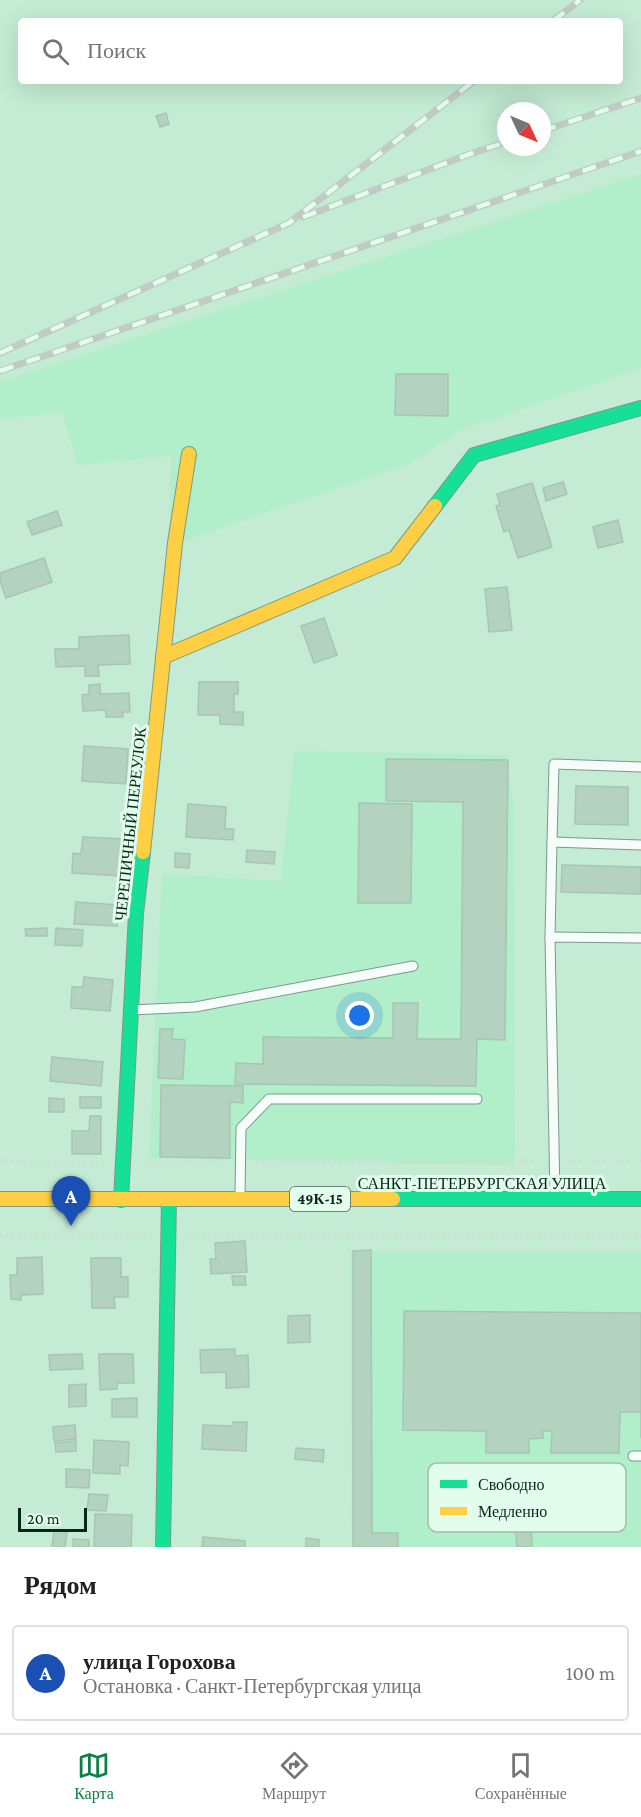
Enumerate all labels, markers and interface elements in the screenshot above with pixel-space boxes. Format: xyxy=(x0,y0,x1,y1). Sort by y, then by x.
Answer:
search box xyxy=(18,18,623,84)
icon: search xyxy=(39,35,72,68)
text: Поиск xyxy=(87,38,146,63)
north arrow xyxy=(497,102,551,156)
street label: ЧЕРЕПИЧНЫЙ ПЕРЕУЛОК xyxy=(111,726,149,922)
your location xyxy=(345,1001,374,1030)
street label: САНКТ-ПЕТЕРБУРГСКАЯ УЛИЦА xyxy=(358,1175,607,1193)
pin: A xyxy=(52,1176,90,1226)
road number: 49К-15 xyxy=(290,1187,350,1211)
legend xyxy=(428,1463,626,1532)
text: Свободно xyxy=(478,1476,545,1494)
text: Медленно xyxy=(478,1503,547,1521)
scale bar xyxy=(18,1505,87,1532)
text: 20 m xyxy=(27,1510,60,1527)
text: Рядом xyxy=(24,1571,97,1600)
text: улица Горохова xyxy=(83,1649,236,1674)
text: A xyxy=(40,1662,51,1684)
text: 100 m xyxy=(566,1662,615,1684)
text: Остановка · Санкт-Петербургская улица xyxy=(83,1675,421,1697)
tab: Карта xyxy=(74,1749,114,1803)
tab: Маршрут xyxy=(262,1749,327,1803)
tab: Сохранённые xyxy=(475,1749,567,1803)

